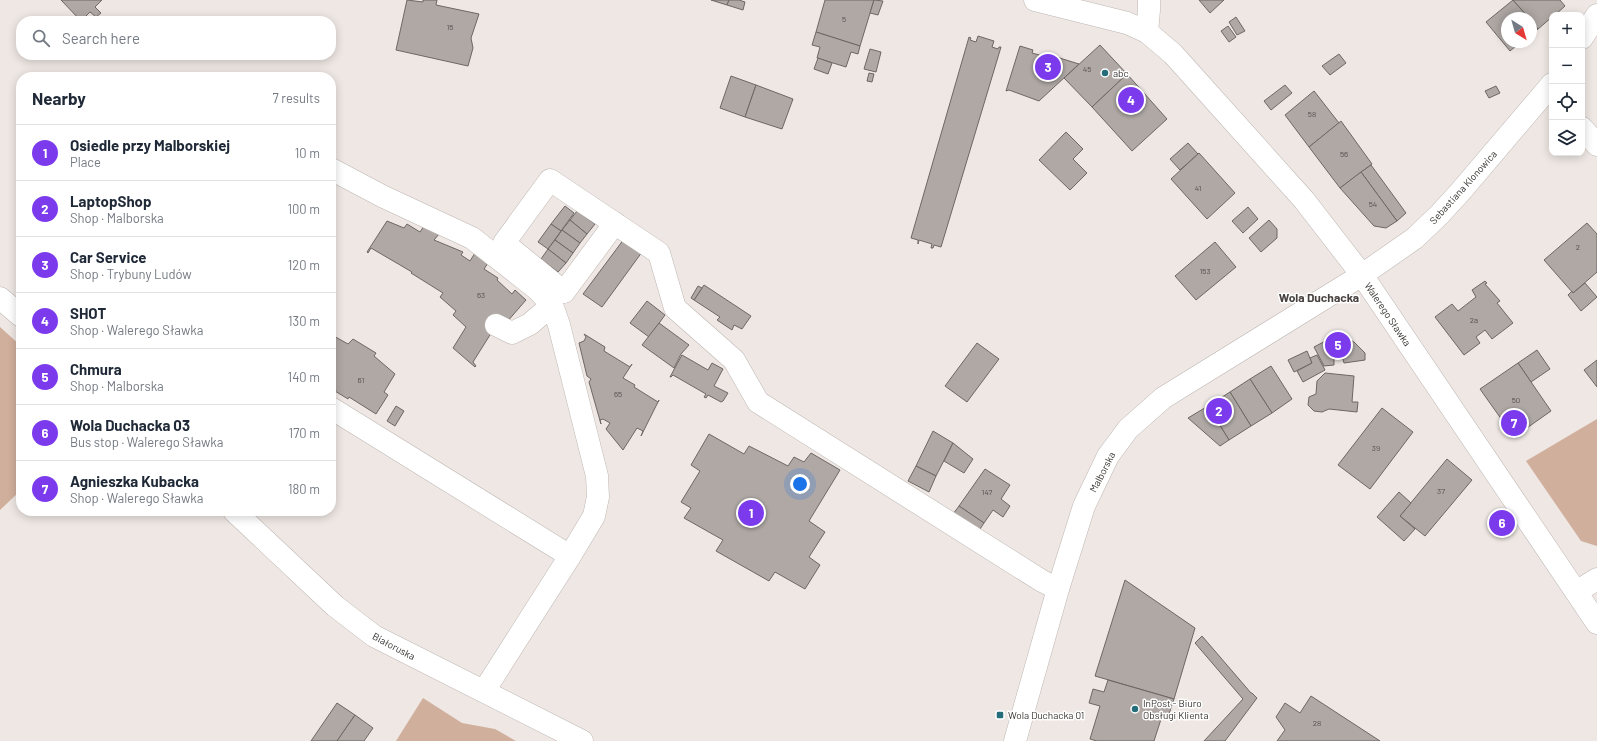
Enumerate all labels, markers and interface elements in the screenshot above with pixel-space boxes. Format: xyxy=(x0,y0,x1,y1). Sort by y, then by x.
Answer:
north arrow xyxy=(1501,12,1537,48)
map controls xyxy=(1549,12,1585,156)
button: + xyxy=(1549,12,1585,48)
house number: 5 xyxy=(842,14,846,24)
search box xyxy=(16,16,336,60)
house number: 15 xyxy=(447,22,453,32)
icon: search xyxy=(30,27,52,49)
text: Search here xyxy=(62,29,140,47)
button: − xyxy=(1549,48,1585,84)
pin: 3 xyxy=(1035,52,1061,82)
house number: 45 xyxy=(1083,64,1091,74)
place label: abc xyxy=(1113,67,1129,79)
marker: abc xyxy=(1100,68,1110,78)
button: locate xyxy=(1549,84,1585,120)
pin: 4 xyxy=(1118,85,1144,115)
text: Nearby xyxy=(32,88,86,108)
text: 7 results xyxy=(273,90,320,106)
house number: 58 xyxy=(1308,109,1316,119)
button: layers xyxy=(1549,120,1585,156)
text: Osiedle przy Malborskiej xyxy=(70,136,230,154)
text: 1 xyxy=(43,145,47,161)
text: 10 m xyxy=(295,145,320,161)
street label: Sebastiana Klonowica xyxy=(1427,148,1499,226)
house number: 56 xyxy=(1340,149,1348,159)
text: Place xyxy=(70,154,101,170)
house number: 41 xyxy=(1195,183,1201,193)
text: LaptopShop xyxy=(70,192,151,210)
house number: 54 xyxy=(1369,199,1377,209)
text: 2 xyxy=(41,201,49,217)
text: 100 m xyxy=(287,201,320,217)
text: Shop · Malborska xyxy=(70,210,164,226)
house number: 2 xyxy=(1576,242,1580,252)
text: Car Service xyxy=(70,248,147,266)
text: 3 xyxy=(41,257,49,273)
text: 120 m xyxy=(288,257,320,273)
text: Shop · Trybuny Ludów xyxy=(70,266,192,282)
house number: 153 xyxy=(1199,266,1211,276)
street label: Walerego Sławka xyxy=(1362,280,1414,348)
house number: 63 xyxy=(477,290,485,300)
district label: Wola Duchacka xyxy=(1279,290,1359,304)
text: SHOT xyxy=(70,304,106,322)
text: 4 xyxy=(41,313,49,329)
text: 130 m xyxy=(288,313,320,329)
house number: 2a xyxy=(1470,315,1478,325)
text: Shop · Walerego Sławka xyxy=(70,322,203,338)
pin: 5 xyxy=(1325,330,1351,360)
text: Chmura xyxy=(70,360,122,378)
text: 5 xyxy=(41,369,49,385)
text: 140 m xyxy=(288,369,320,385)
house number: 61 xyxy=(358,375,365,385)
text: Shop · Malborska xyxy=(70,378,164,394)
house number: 65 xyxy=(614,389,622,399)
house number: 50 xyxy=(1512,395,1520,405)
pin: 2 xyxy=(1206,396,1232,426)
pin: 7 xyxy=(1501,408,1527,438)
text: Wola Duchacka 03 xyxy=(70,416,190,434)
text: 6 xyxy=(42,425,48,441)
text: 170 m xyxy=(289,425,320,441)
text: Bus stop · Walerego Sławka xyxy=(70,434,223,450)
house number: 39 xyxy=(1372,443,1380,453)
street label: Malborska xyxy=(1087,450,1117,494)
text: Agnieszka Kubacka xyxy=(70,472,199,490)
your location xyxy=(790,474,810,494)
text: 7 xyxy=(42,481,48,497)
text: 180 m xyxy=(288,481,320,497)
house number: 37 xyxy=(1437,486,1445,496)
house number: 147 xyxy=(982,487,993,497)
text: Shop · Walerego Sławka xyxy=(70,490,203,506)
pin: 1 xyxy=(738,498,764,528)
pin: 6 xyxy=(1489,508,1515,538)
street label: Białoruska xyxy=(371,630,417,662)
place label: InPost - Biuro Obsługi Klienta xyxy=(1143,697,1209,721)
marker: InPost - Biuro Obsługi Klienta xyxy=(1130,704,1140,714)
place label: Wola Duchacka 01 xyxy=(1008,709,1084,721)
marker: Wola Duchacka 01 xyxy=(995,710,1005,720)
house number: 28 xyxy=(1313,718,1321,728)

